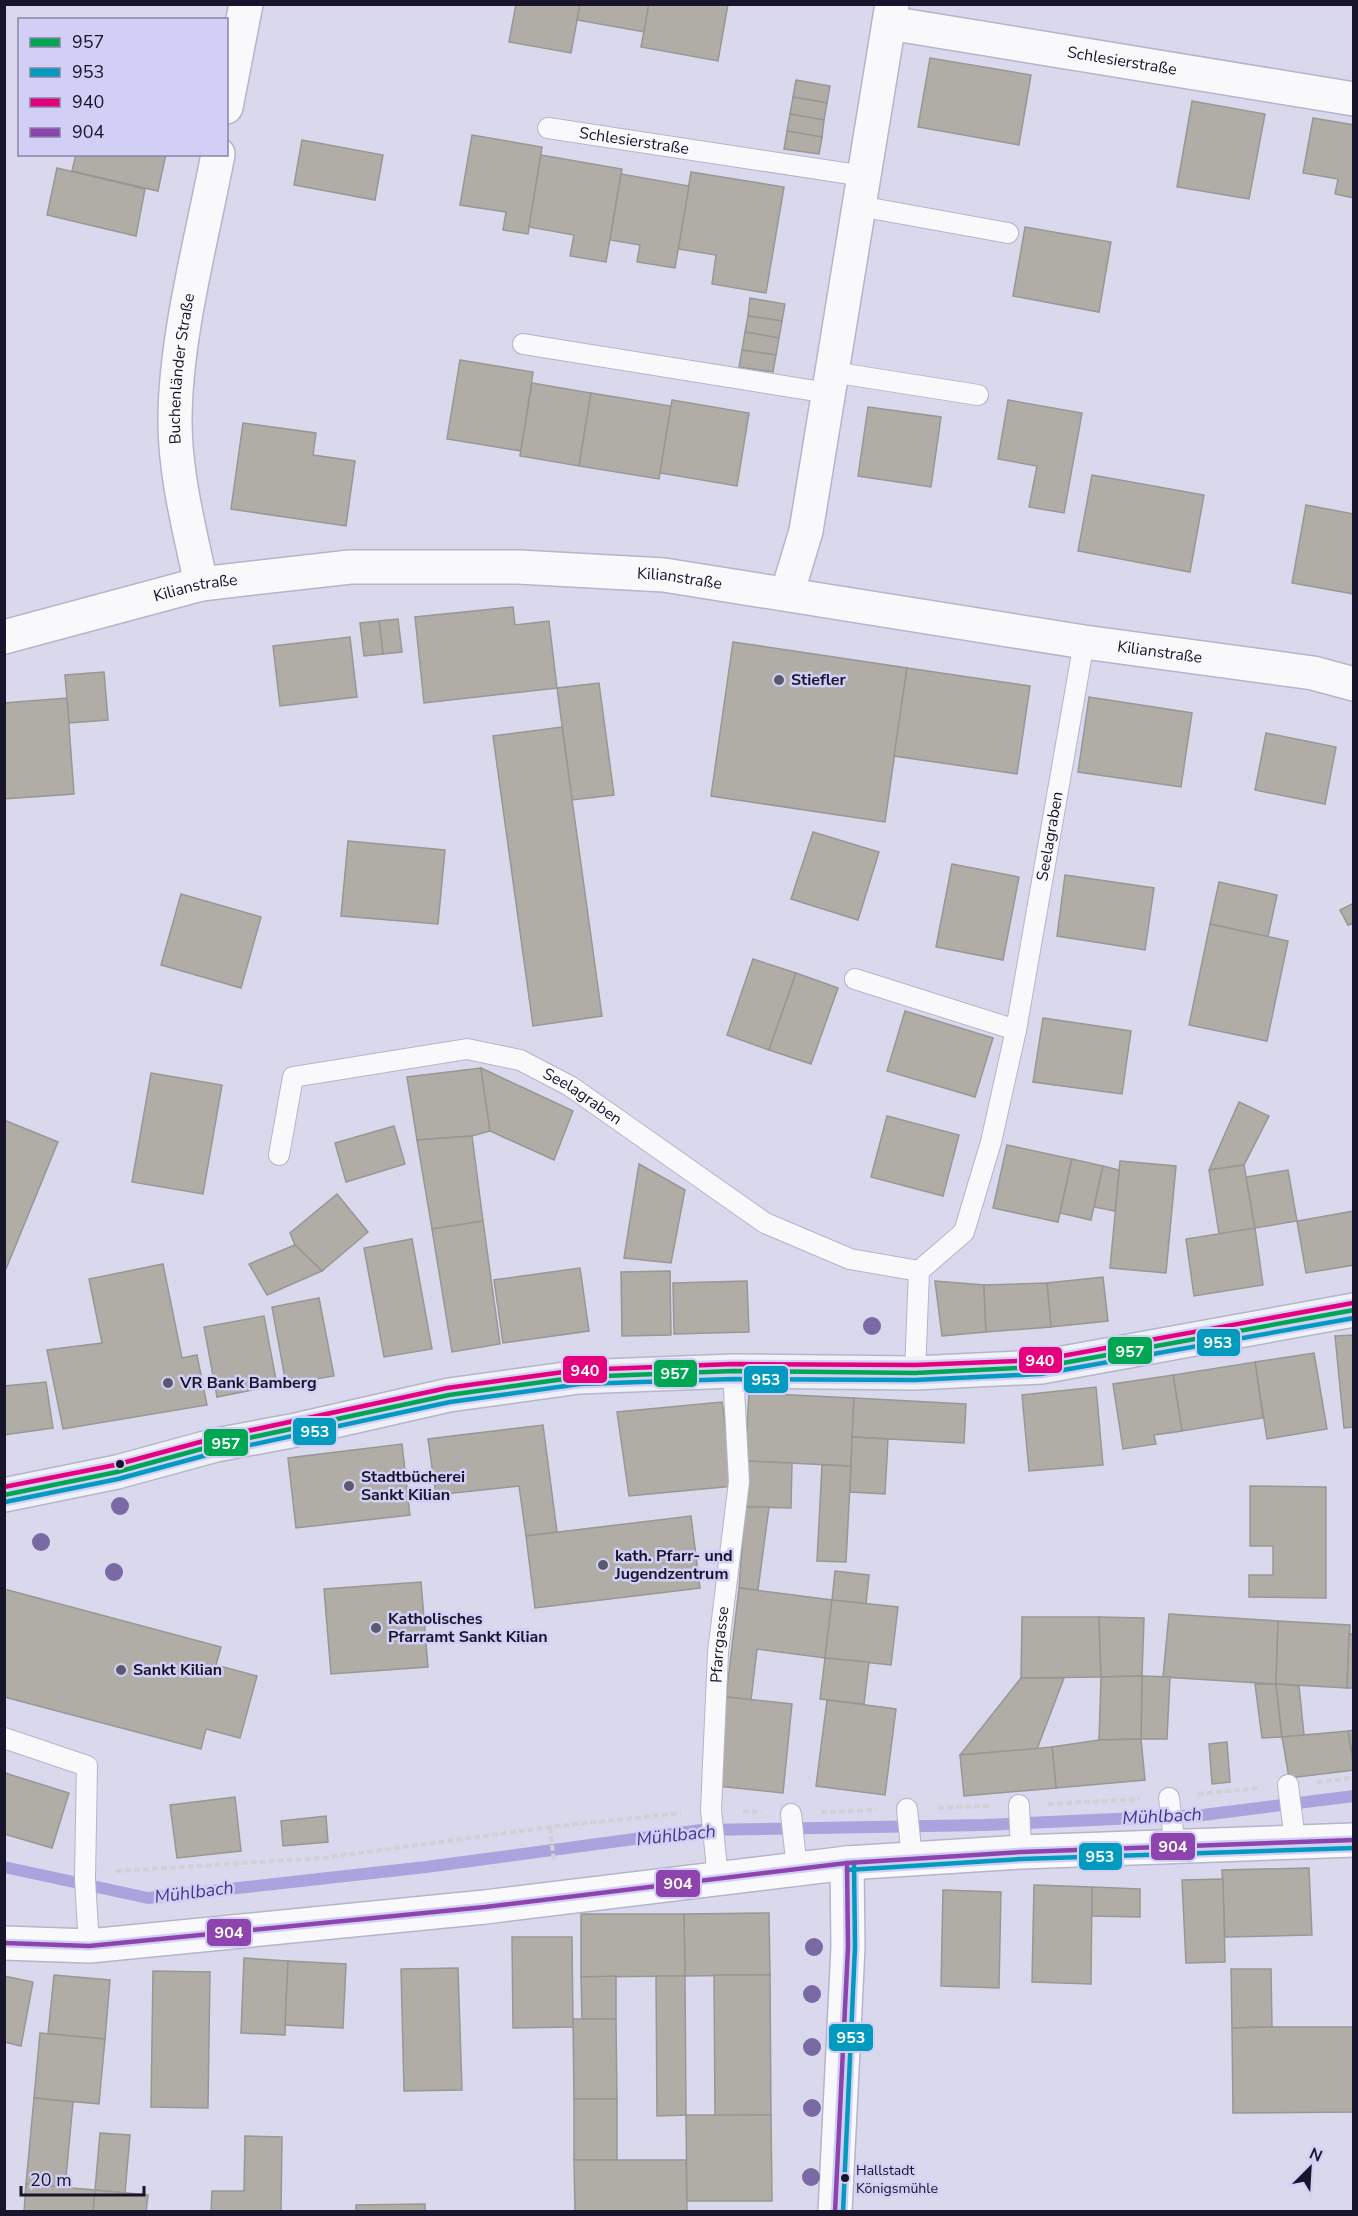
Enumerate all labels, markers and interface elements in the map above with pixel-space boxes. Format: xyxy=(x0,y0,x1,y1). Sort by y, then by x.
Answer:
legend xyxy=(18,18,228,156)
text: 957 xyxy=(72,30,104,54)
street label: Schlesierstraße xyxy=(1065,41,1178,81)
text: 953 xyxy=(72,60,104,84)
text: 940 xyxy=(72,90,104,114)
text: 904 xyxy=(72,120,105,144)
street label: Schlesierstraße xyxy=(578,122,690,160)
street label: Buchenländer Straße xyxy=(164,291,200,445)
street label: Kilianstraße xyxy=(636,563,724,595)
street label: Kilianstraße xyxy=(151,569,239,607)
street label: Kilianstraße xyxy=(1116,636,1204,669)
place label: Stiefler xyxy=(791,669,846,691)
marker: Stiefler xyxy=(772,673,786,687)
street label: Seelagraben xyxy=(1031,790,1069,883)
street label: Seelagraben xyxy=(539,1063,626,1130)
line badge: 953 xyxy=(1196,1328,1241,1357)
text: 953 xyxy=(1204,1332,1232,1354)
line badge: 957 xyxy=(1107,1336,1153,1365)
text: 957 xyxy=(1116,1341,1144,1363)
line badge: 940 xyxy=(1018,1346,1063,1374)
text: 940 xyxy=(1026,1350,1054,1372)
line badge: 940 xyxy=(562,1355,608,1384)
line badge: 957 xyxy=(653,1359,698,1388)
text: 940 xyxy=(571,1360,599,1382)
text: 957 xyxy=(661,1363,689,1385)
line badge: 953 xyxy=(743,1365,789,1394)
text: 953 xyxy=(752,1369,780,1391)
place label: VR Bank Bamberg xyxy=(179,1372,317,1394)
marker: VR Bank Bamberg xyxy=(161,1376,175,1390)
line badge: 953 xyxy=(292,1417,337,1446)
text: 953 xyxy=(301,1421,329,1443)
line badge: 957 xyxy=(203,1428,249,1457)
text: 957 xyxy=(212,1433,240,1455)
unlabelled marker xyxy=(114,1458,126,1470)
place label: Stadtbücherei Sankt Kilian xyxy=(361,1466,465,1506)
marker: Stadtbücherei Sankt Kilian xyxy=(342,1479,356,1493)
place label: kath. Pfarr- und Jugendzentrum xyxy=(614,1545,733,1585)
marker: kath. Pfarr- und Jugendzentrum xyxy=(596,1558,610,1572)
street label: Pfarrgasse xyxy=(706,1605,735,1683)
place label: Katholisches Pfarramt Sankt Kilian xyxy=(388,1608,548,1648)
marker: Katholisches Pfarramt Sankt Kilian xyxy=(369,1621,383,1635)
place label: Sankt Kilian xyxy=(133,1659,222,1681)
marker: Sankt Kilian xyxy=(114,1663,128,1677)
water label: Mühlbach xyxy=(1122,1802,1202,1830)
water label: Mühlbach xyxy=(635,1819,717,1851)
line badge: 904 xyxy=(1150,1832,1196,1861)
text: 904 xyxy=(1159,1836,1188,1858)
line badge: 953 xyxy=(1078,1842,1123,1871)
text: 953 xyxy=(1086,1846,1114,1868)
line badge: 904 xyxy=(655,1869,701,1898)
text: 904 xyxy=(664,1873,693,1895)
water label: Mühlbach xyxy=(153,1875,235,1909)
line badge: 904 xyxy=(206,1918,252,1947)
text: 904 xyxy=(215,1922,244,1944)
line badge: 953 xyxy=(828,2023,874,2052)
text: 953 xyxy=(837,2027,865,2049)
north arrow xyxy=(1280,2138,1340,2198)
text: N xyxy=(1306,2143,1326,2168)
scale bar xyxy=(21,2159,144,2197)
place label: Hallstadt Königsmühle xyxy=(856,2161,938,2198)
text: 20 m xyxy=(30,2168,72,2192)
marker: Hallstadt Königsmühle xyxy=(839,2172,851,2184)

